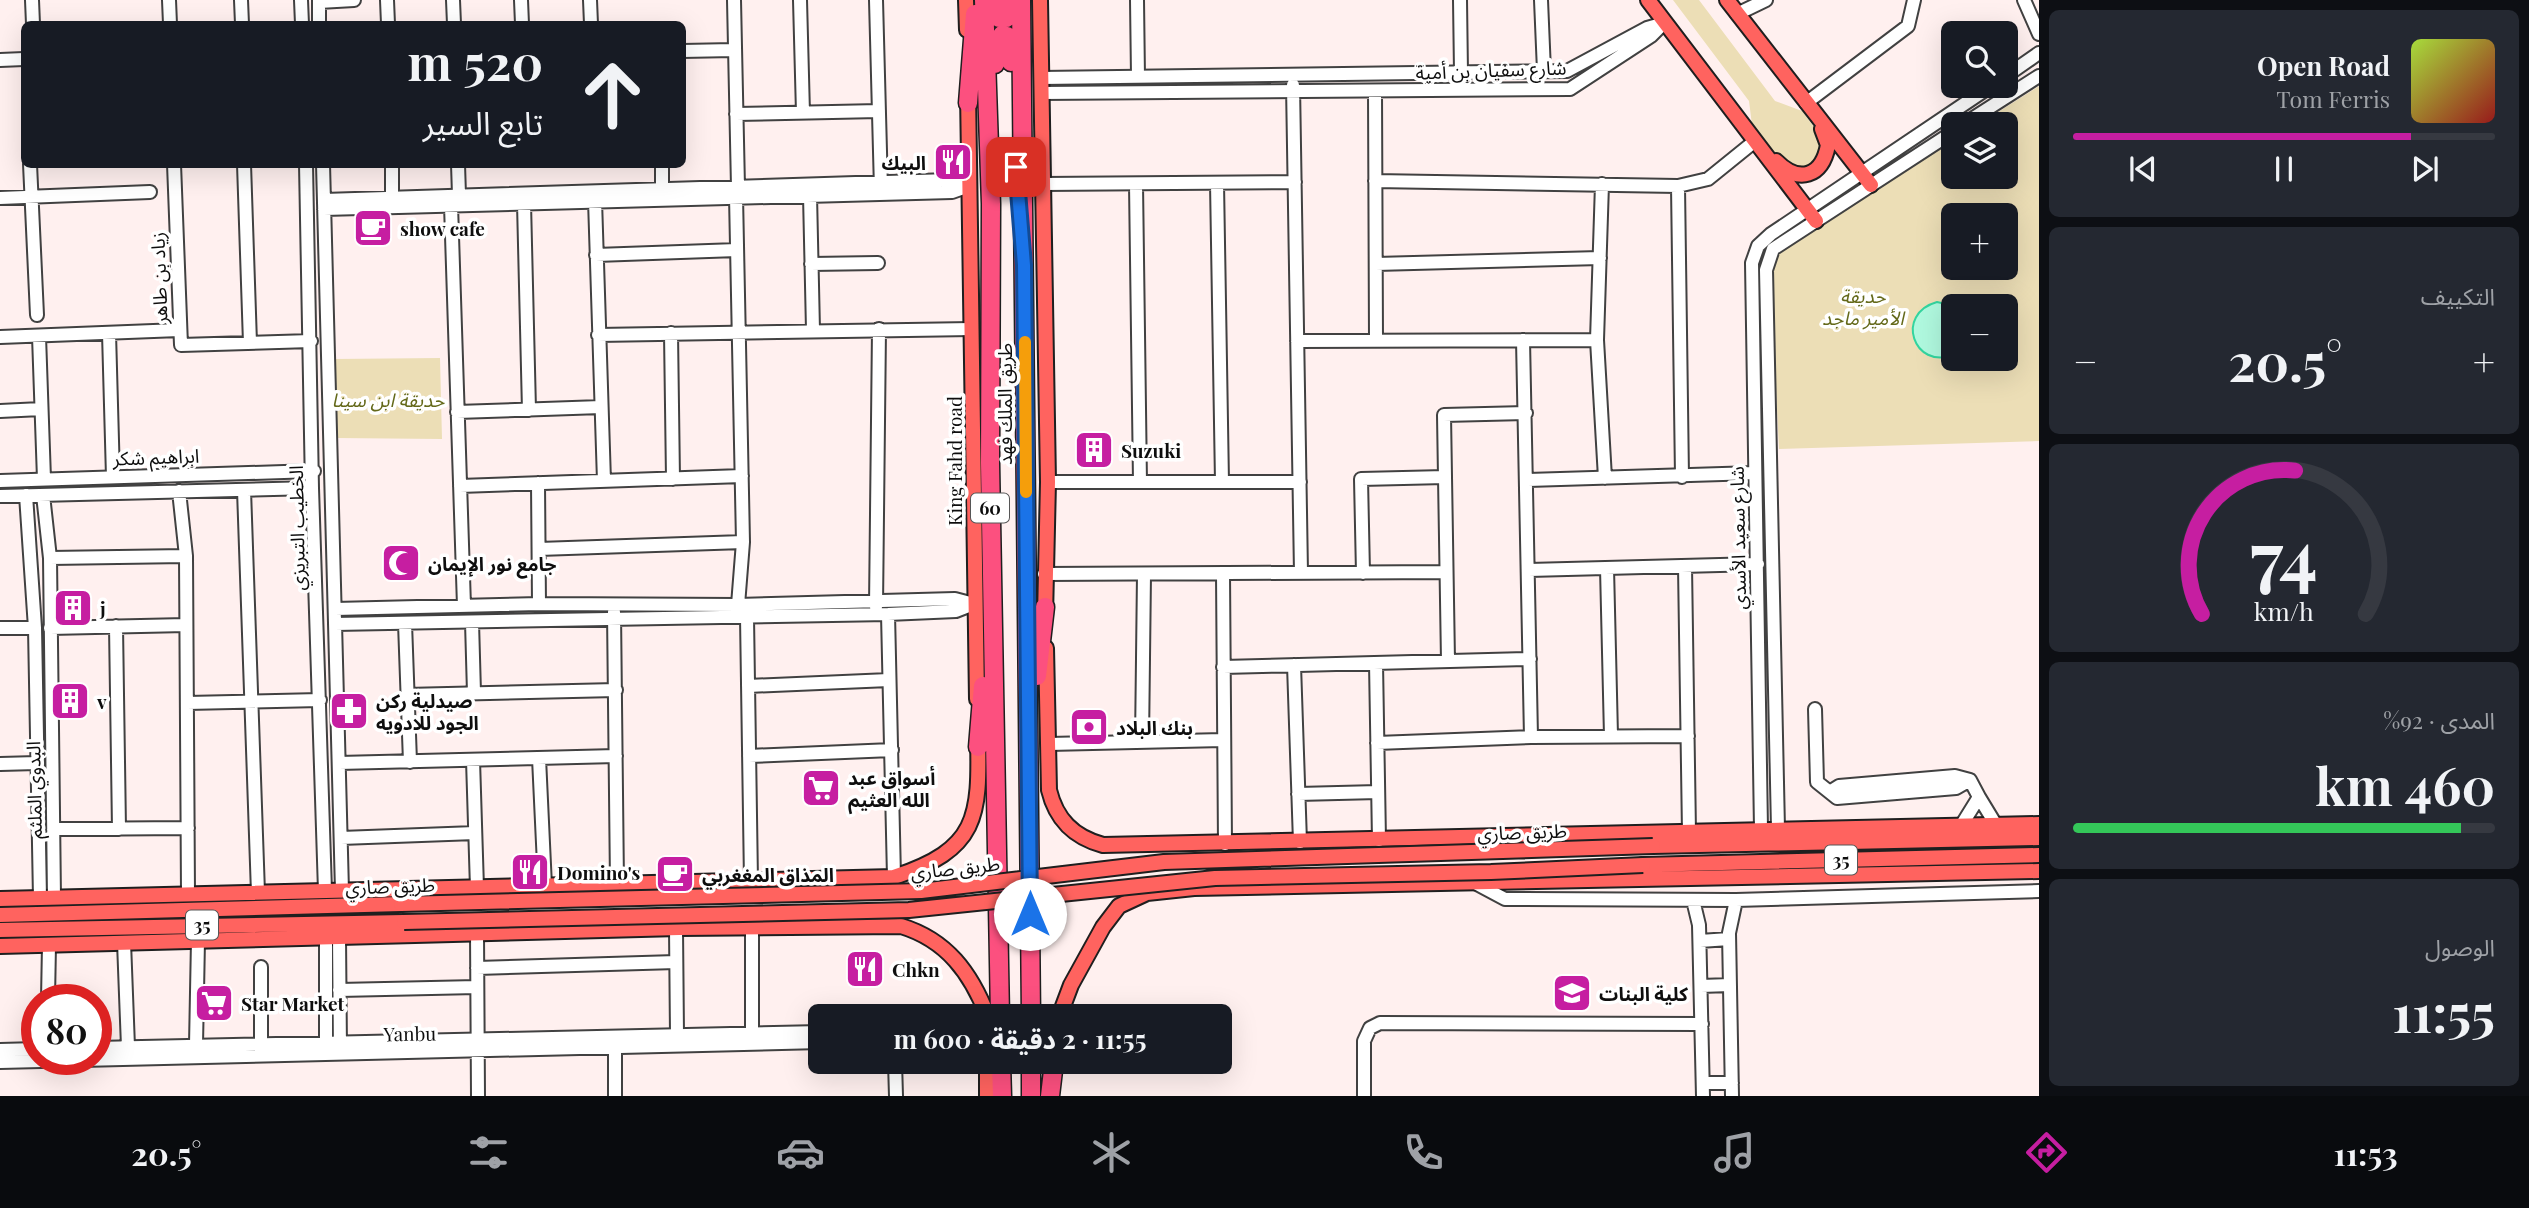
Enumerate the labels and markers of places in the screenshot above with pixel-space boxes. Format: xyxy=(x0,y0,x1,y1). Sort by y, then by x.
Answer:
pin xyxy=(986,137,1046,197)
restaurant icon: البيك xyxy=(932,141,974,183)
place label: البيك xyxy=(882,149,926,175)
cafe icon: show cafe xyxy=(352,207,394,249)
place label: show cafe xyxy=(400,215,485,241)
building icon: Suzuki xyxy=(1073,429,1115,471)
place label: Suzuki xyxy=(1121,437,1181,463)
mosque icon: جامع نور الإيمان xyxy=(380,542,422,584)
place label: جامع نور الإيمان xyxy=(428,550,557,579)
building icon: j xyxy=(52,587,94,629)
place label: j xyxy=(99,595,106,621)
building icon: v xyxy=(49,680,91,722)
place label: صيدلية ركن الجود للادويه xyxy=(376,687,479,735)
place label: v xyxy=(96,688,107,714)
pharmacy icon: صيدلية ركن الجود للادويه xyxy=(328,690,370,732)
bank icon: بنك البلاد xyxy=(1068,706,1110,748)
place label: بنك البلاد xyxy=(1116,714,1193,740)
place label: أسواق عبد الله العثيم xyxy=(848,764,935,815)
supermarket icon: أسواق عبد الله العثيم xyxy=(800,767,842,809)
restaurant icon: Domino's xyxy=(509,851,551,893)
cafe icon: المذاق المغغربي xyxy=(654,853,696,895)
place label: Domino's xyxy=(557,859,640,885)
place label: المذاق المغغربي xyxy=(702,861,834,890)
restaurant icon: Chkn xyxy=(844,948,886,990)
place label: Chkn xyxy=(892,956,940,982)
school or university icon: كلية البنات xyxy=(1551,972,1593,1014)
place label: كلية البنات xyxy=(1599,980,1688,1006)
supermarket icon: Star Market xyxy=(193,982,235,1024)
place label: Star Market xyxy=(241,990,344,1016)

